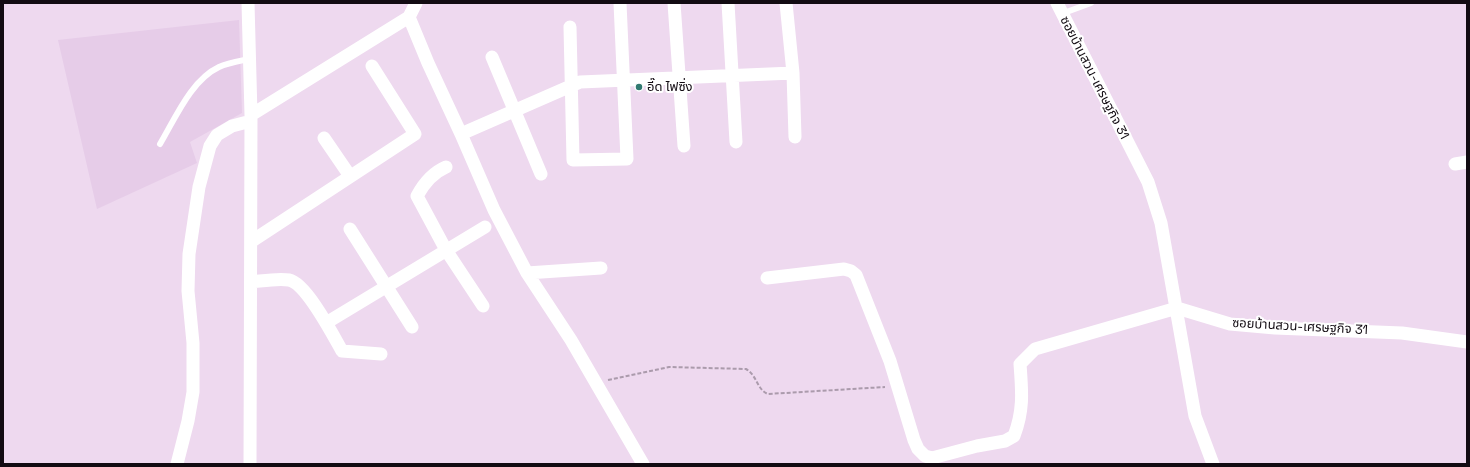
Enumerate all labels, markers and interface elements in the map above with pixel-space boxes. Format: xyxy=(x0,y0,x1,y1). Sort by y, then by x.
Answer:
street label: ซอยบ้านสวน-เศรษฐกิจ 31 xyxy=(1056,14,1132,142)
place label: อี๊ด ไฟซิ่ง xyxy=(647,79,693,95)
marker: อี๊ด ไฟซิ่ง xyxy=(634,82,644,92)
street label: ซอยบ้านสวน-เศรษฐกิจ 31 xyxy=(1232,316,1368,338)

